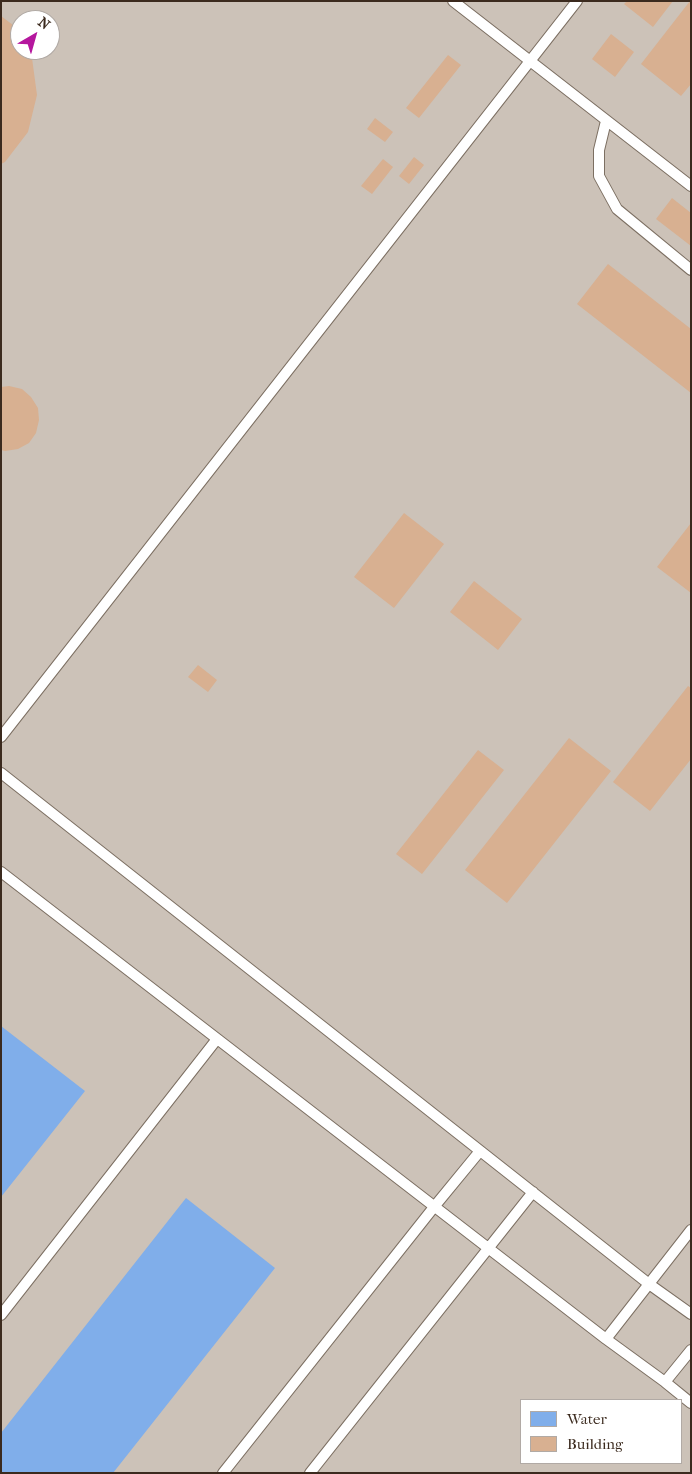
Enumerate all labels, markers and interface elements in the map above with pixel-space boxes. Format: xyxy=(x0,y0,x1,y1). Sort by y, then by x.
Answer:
north arrow xyxy=(10,10,60,60)
text: N xyxy=(35,14,53,34)
legend xyxy=(520,1399,682,1464)
text: Water xyxy=(567,1410,607,1428)
text: Building xyxy=(567,1435,623,1453)

